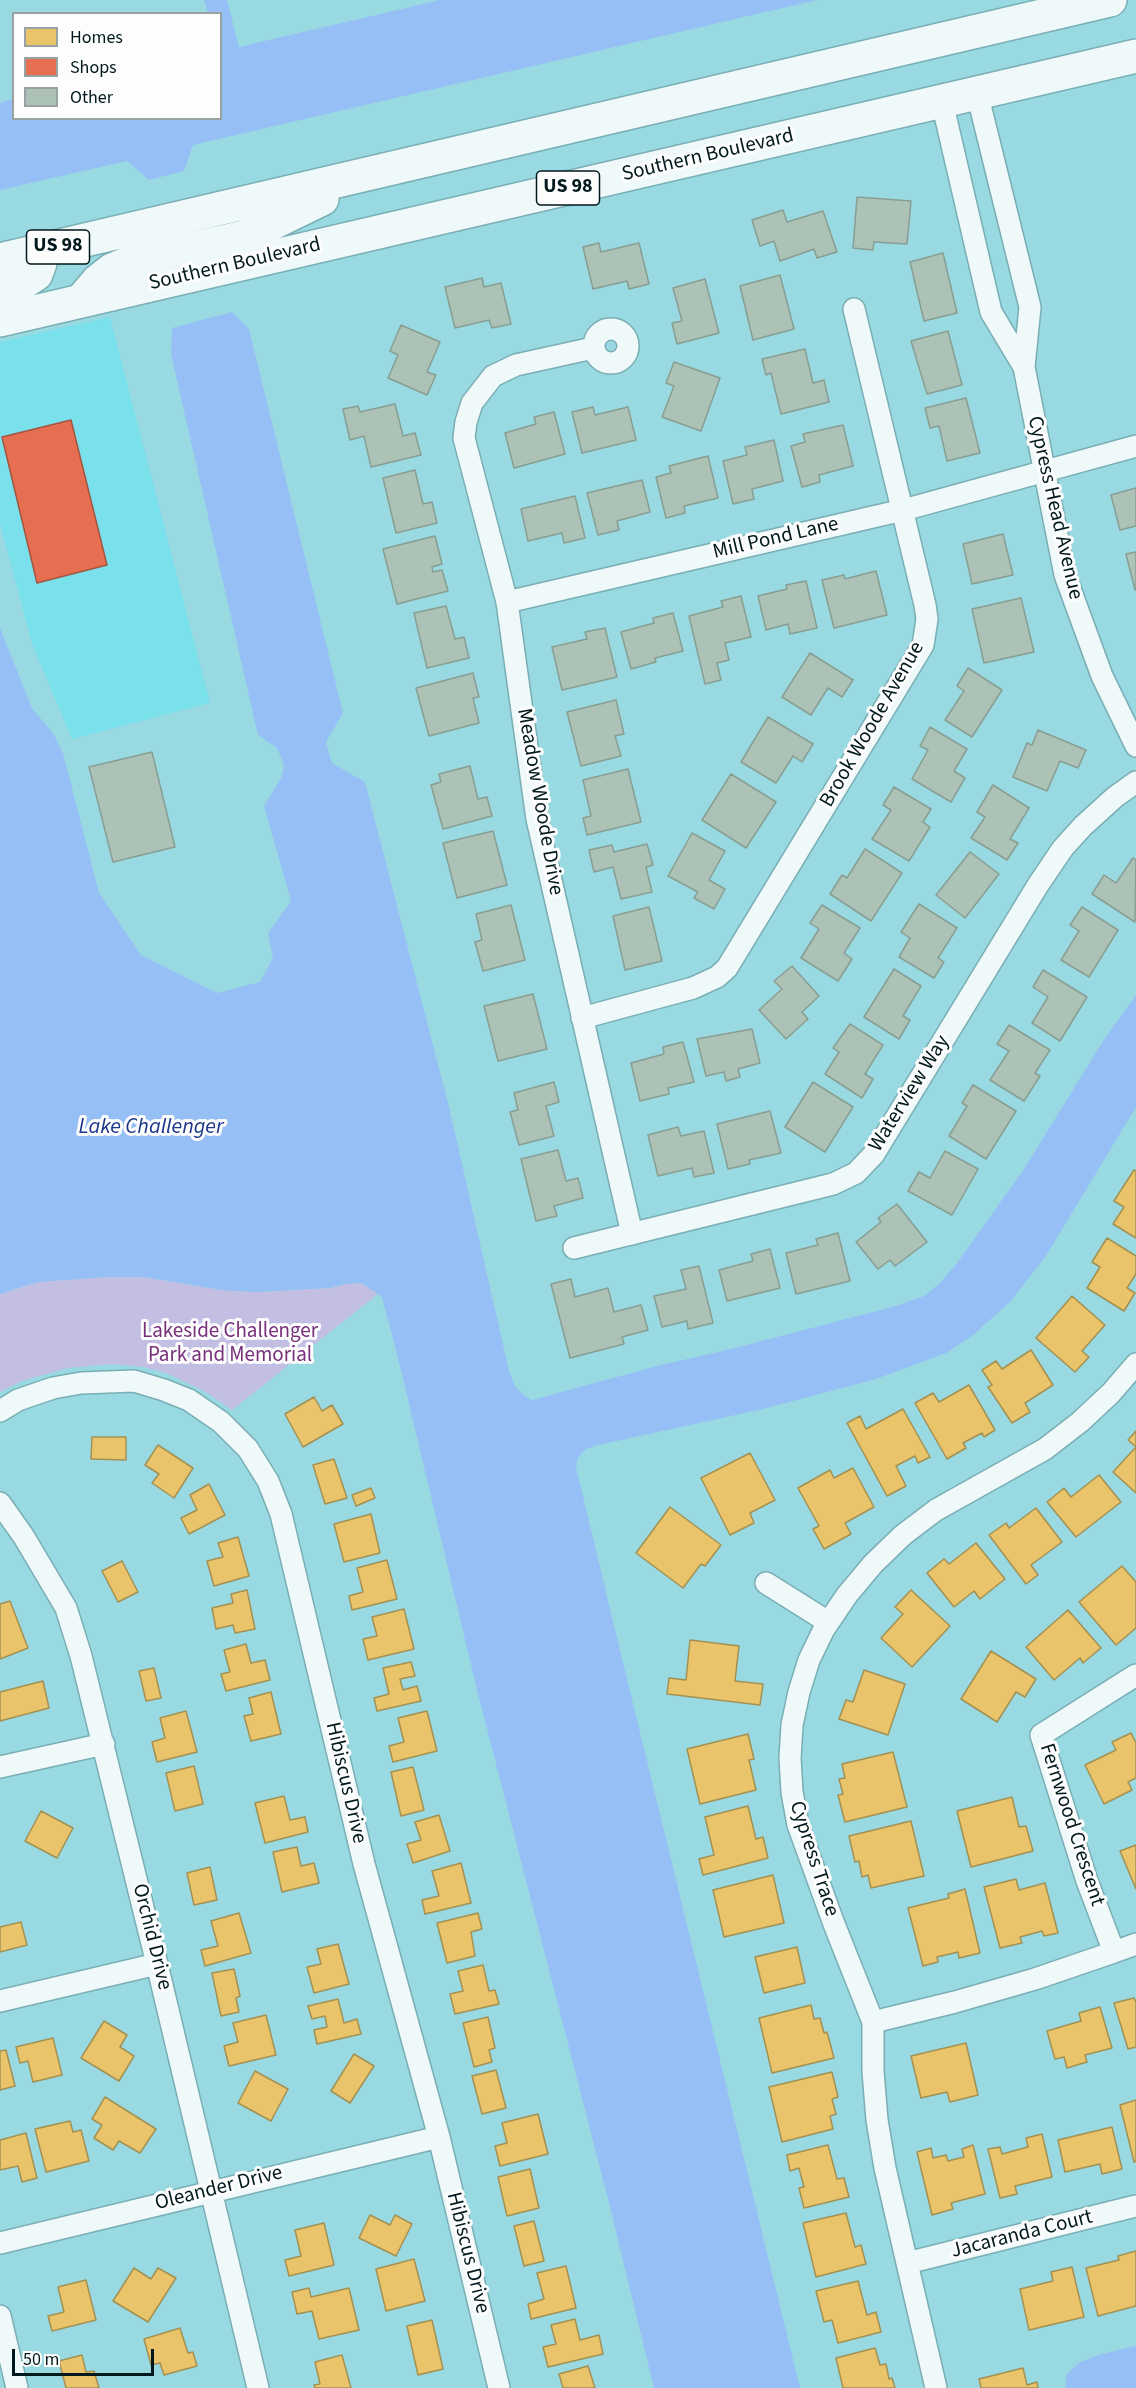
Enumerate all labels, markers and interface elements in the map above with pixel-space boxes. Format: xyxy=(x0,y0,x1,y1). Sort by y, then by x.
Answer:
legend xyxy=(12,12,222,120)
text: Homes xyxy=(70,25,123,50)
text: Shops xyxy=(70,55,117,80)
text: Other xyxy=(70,85,113,110)
street label: Southern Boulevard xyxy=(620,124,796,188)
road number: US 98 xyxy=(536,171,600,205)
road number: US 98 xyxy=(26,230,90,264)
street label: Southern Boulevard xyxy=(147,233,323,297)
street label: Cypress Head Avenue xyxy=(1021,414,1087,602)
street label: Mill Pond Lane xyxy=(711,512,841,566)
street label: Brook Woode Avenue xyxy=(815,638,931,812)
street label: Meadow Woode Drive xyxy=(510,707,568,897)
street label: Waterview Way xyxy=(864,1031,956,1157)
water label: Lake Challenger xyxy=(79,1115,223,1141)
park label: Lakeside Challenger Park and Memorial xyxy=(142,1319,318,1369)
street label: Hibiscus Drive xyxy=(319,1720,371,1846)
street label: Fernwood Crescent xyxy=(1033,1741,1109,1909)
street label: Cypress Trace xyxy=(783,1798,843,1920)
street label: Orchid Drive xyxy=(126,1881,176,1993)
street label: Oleander Drive xyxy=(153,2161,285,2217)
street label: Hibiscus Drive xyxy=(440,2190,494,2316)
street label: Jacaranda Court xyxy=(949,2205,1095,2265)
scale bar xyxy=(15,2337,158,2375)
text: 50 m xyxy=(23,2347,59,2372)

